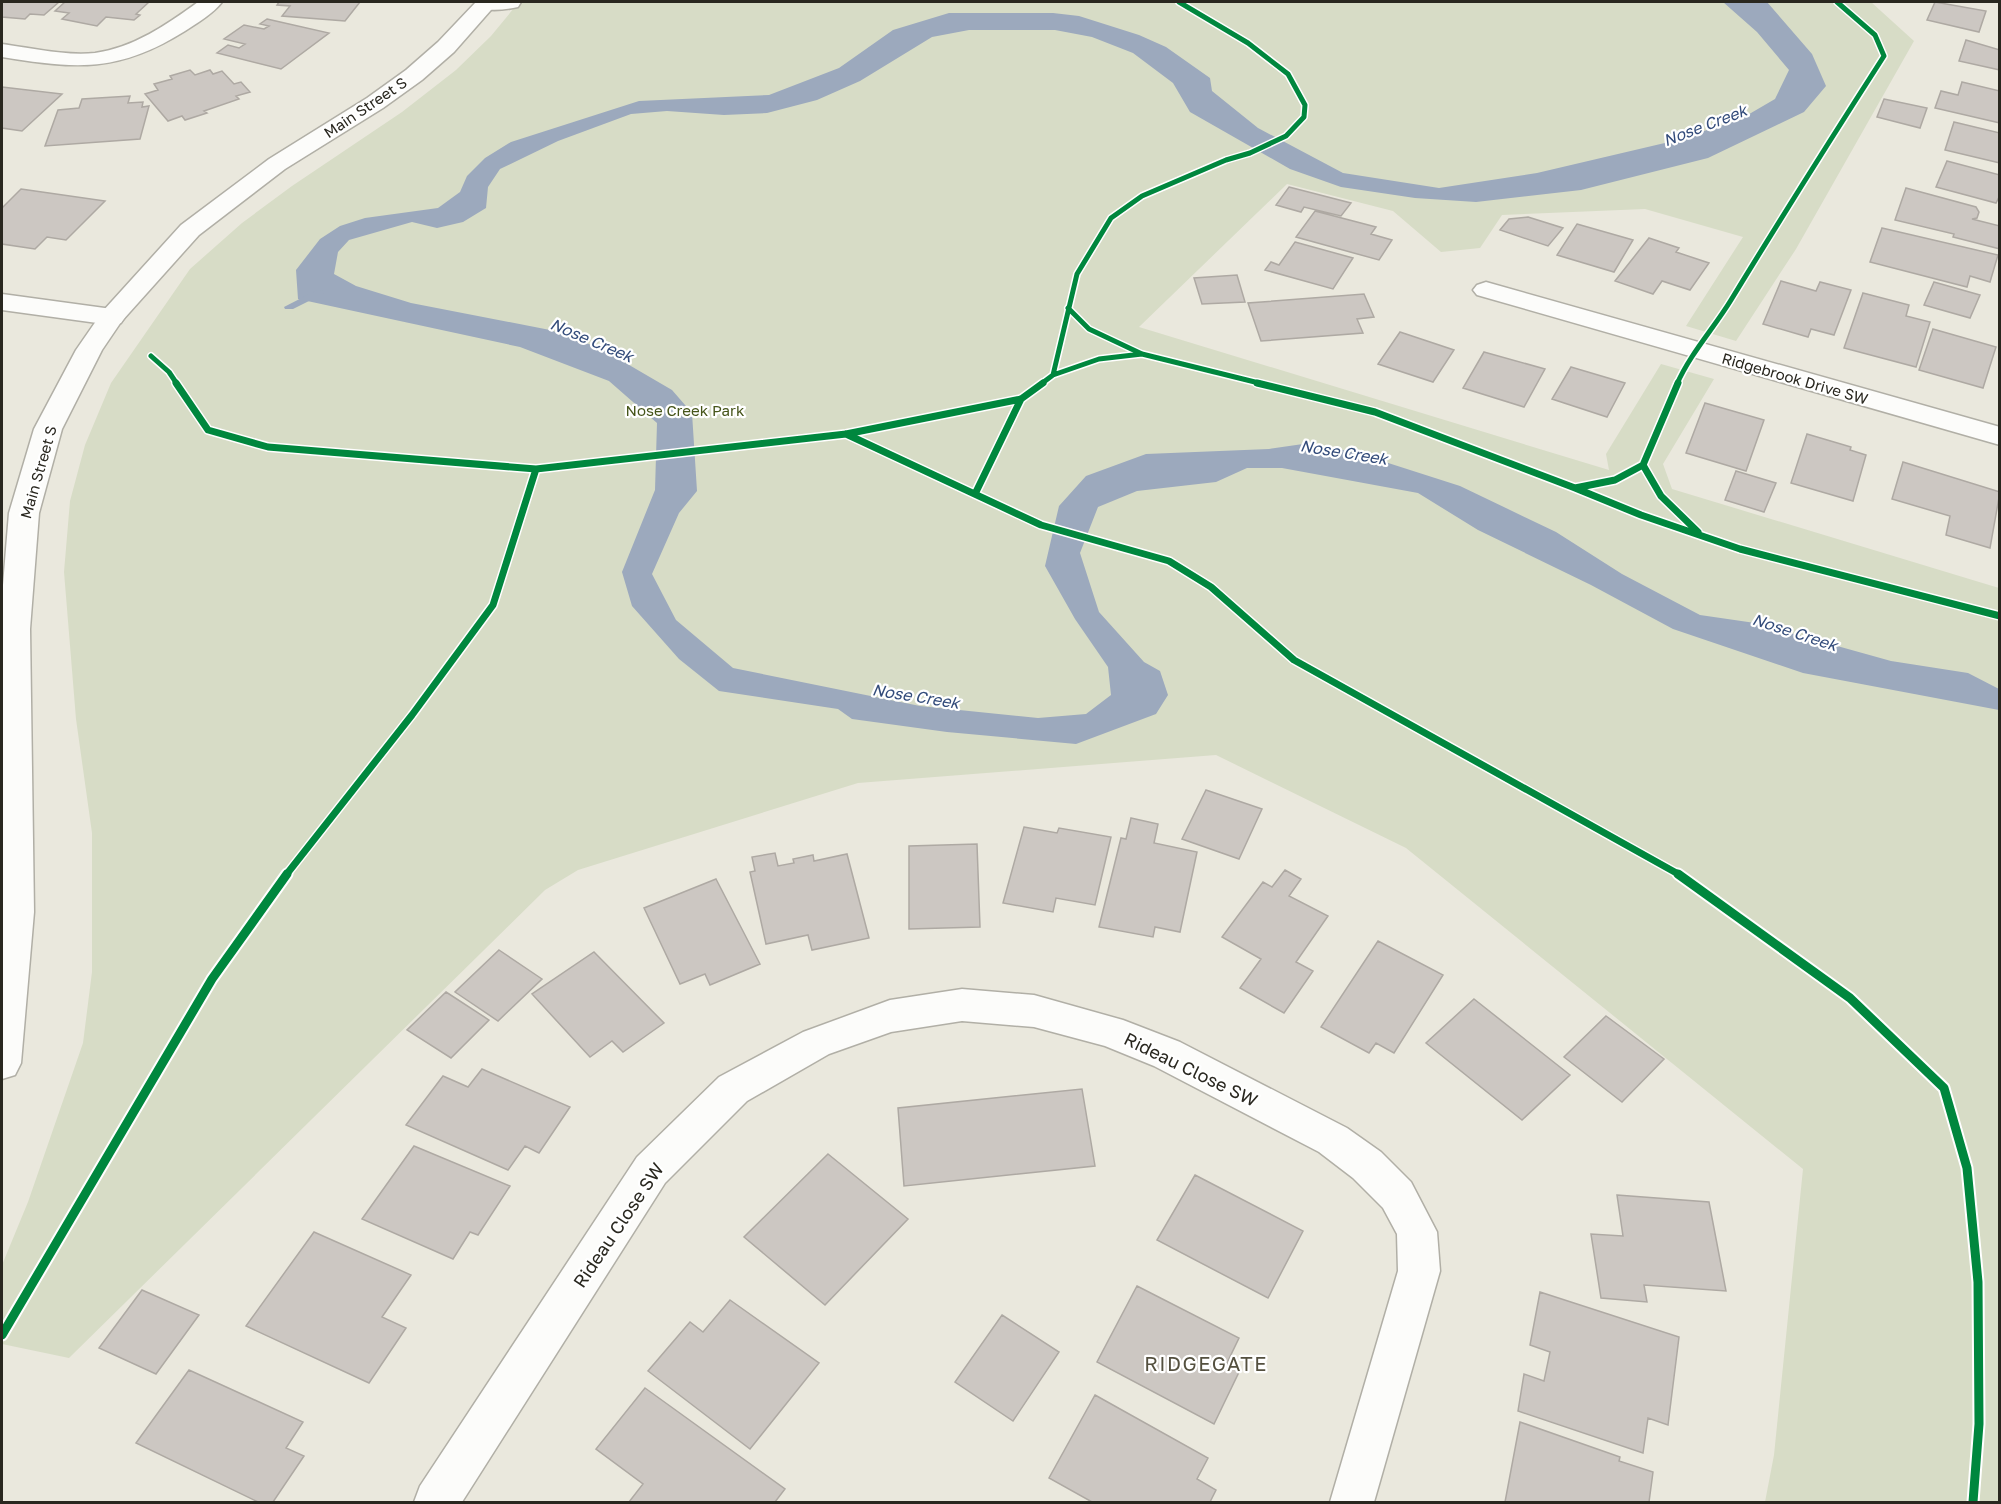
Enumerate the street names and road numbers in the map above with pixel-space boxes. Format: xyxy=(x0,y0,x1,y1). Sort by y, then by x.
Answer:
street label: Main Street S xyxy=(320,73,410,141)
street label: Ridgebrook Drive SW xyxy=(1720,348,1870,408)
street label: Main Street S xyxy=(16,423,60,521)
street label: Rideau Close SW xyxy=(1121,1027,1261,1111)
street label: Rideau Close SW xyxy=(568,1158,668,1292)

